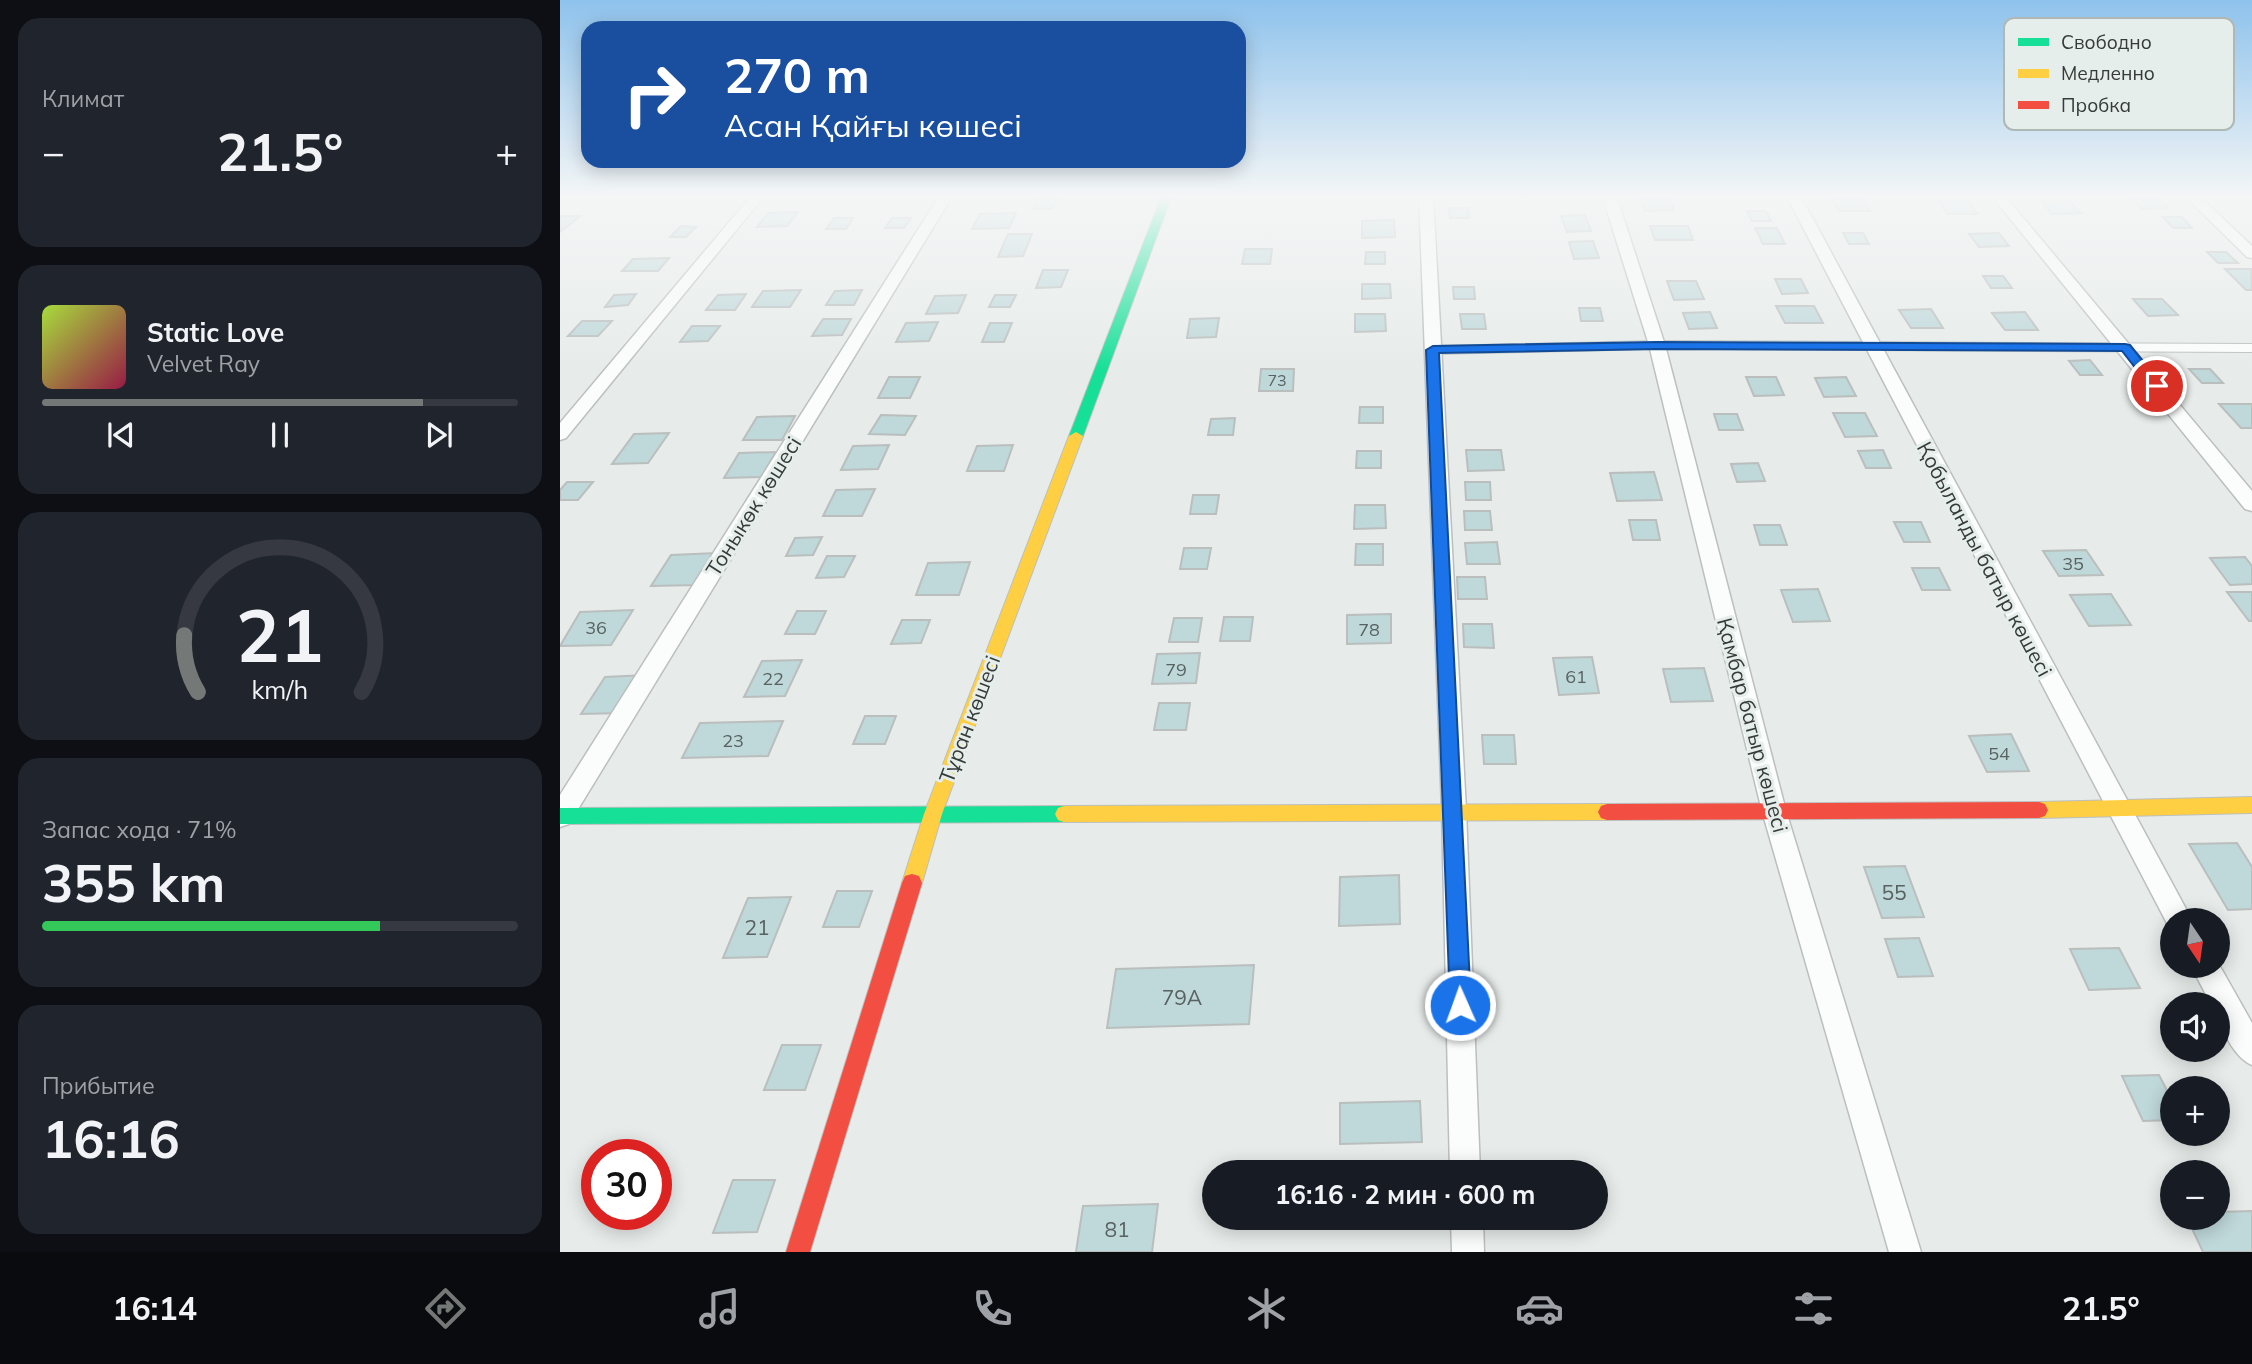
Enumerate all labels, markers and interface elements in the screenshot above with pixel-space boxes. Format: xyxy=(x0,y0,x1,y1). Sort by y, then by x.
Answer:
legend xyxy=(2004,18,2234,130)
text: Свободно xyxy=(2061,30,2152,54)
text: 270 m xyxy=(724,44,870,105)
icon: right xyxy=(609,49,700,140)
text: Медленно xyxy=(2061,61,2155,85)
text: Климат xyxy=(42,84,124,113)
text: Пробка xyxy=(2061,93,2131,117)
text: Асан Қайғы көшесі xyxy=(724,105,1022,145)
text: 21.5° xyxy=(217,119,343,184)
text: − xyxy=(42,128,65,176)
text: + xyxy=(495,128,518,176)
text: Static Love xyxy=(147,316,284,349)
text: Velvet Ray xyxy=(147,349,260,378)
pin xyxy=(2127,356,2187,416)
icon: arrive xyxy=(2138,367,2176,405)
house number: 73 xyxy=(1267,370,1287,390)
icon: previous xyxy=(102,416,140,454)
icon: pause xyxy=(261,416,299,454)
icon: next xyxy=(420,416,458,454)
street label: Тоныкөк көшесі xyxy=(700,431,806,581)
street label: Қобыланды батыр көшесі xyxy=(1912,437,2058,681)
house number: 35 xyxy=(2062,552,2084,575)
text: 21 xyxy=(236,589,324,680)
street label: Қамбар батыр көшесі xyxy=(1712,615,1794,835)
house number: 36 xyxy=(585,616,607,639)
house number: 78 xyxy=(1358,618,1380,641)
street label: Тұран көшесі xyxy=(933,652,1005,786)
house number: 79 xyxy=(1165,658,1187,681)
house number: 61 xyxy=(1565,665,1587,688)
house number: 22 xyxy=(762,667,784,690)
text: km/h xyxy=(252,674,308,705)
house number: 23 xyxy=(722,729,744,752)
house number: 54 xyxy=(1988,742,2010,765)
text: Запас хода · 71% xyxy=(42,815,237,844)
text: 355 km xyxy=(42,850,225,915)
house number: 55 xyxy=(1881,879,1907,905)
north arrow xyxy=(2160,908,2230,978)
map controls xyxy=(2160,908,2230,1230)
house number: 21 xyxy=(744,914,770,940)
position arrow xyxy=(1423,968,1497,1042)
house number: 79А xyxy=(1162,984,1203,1010)
button: sound xyxy=(2160,992,2230,1062)
text: Прибытие xyxy=(42,1071,155,1100)
button: + xyxy=(2160,1076,2230,1146)
text: 16:16 xyxy=(42,1106,180,1171)
speed limit sign: 30 xyxy=(581,1139,672,1230)
button: − xyxy=(2160,1160,2230,1230)
text: 16:16 · 2 мин · 600 m xyxy=(1275,1178,1535,1211)
house number: 81 xyxy=(1104,1216,1130,1242)
icon: directions xyxy=(421,1284,470,1333)
icon: music xyxy=(695,1284,744,1333)
icon: phone xyxy=(968,1284,1017,1333)
icon: climate xyxy=(1242,1284,1291,1333)
icon: car xyxy=(1515,1284,1564,1333)
icon: filters xyxy=(1789,1284,1838,1333)
text: 16:14 xyxy=(112,1288,197,1328)
text: 21.5° xyxy=(2062,1288,2140,1328)

